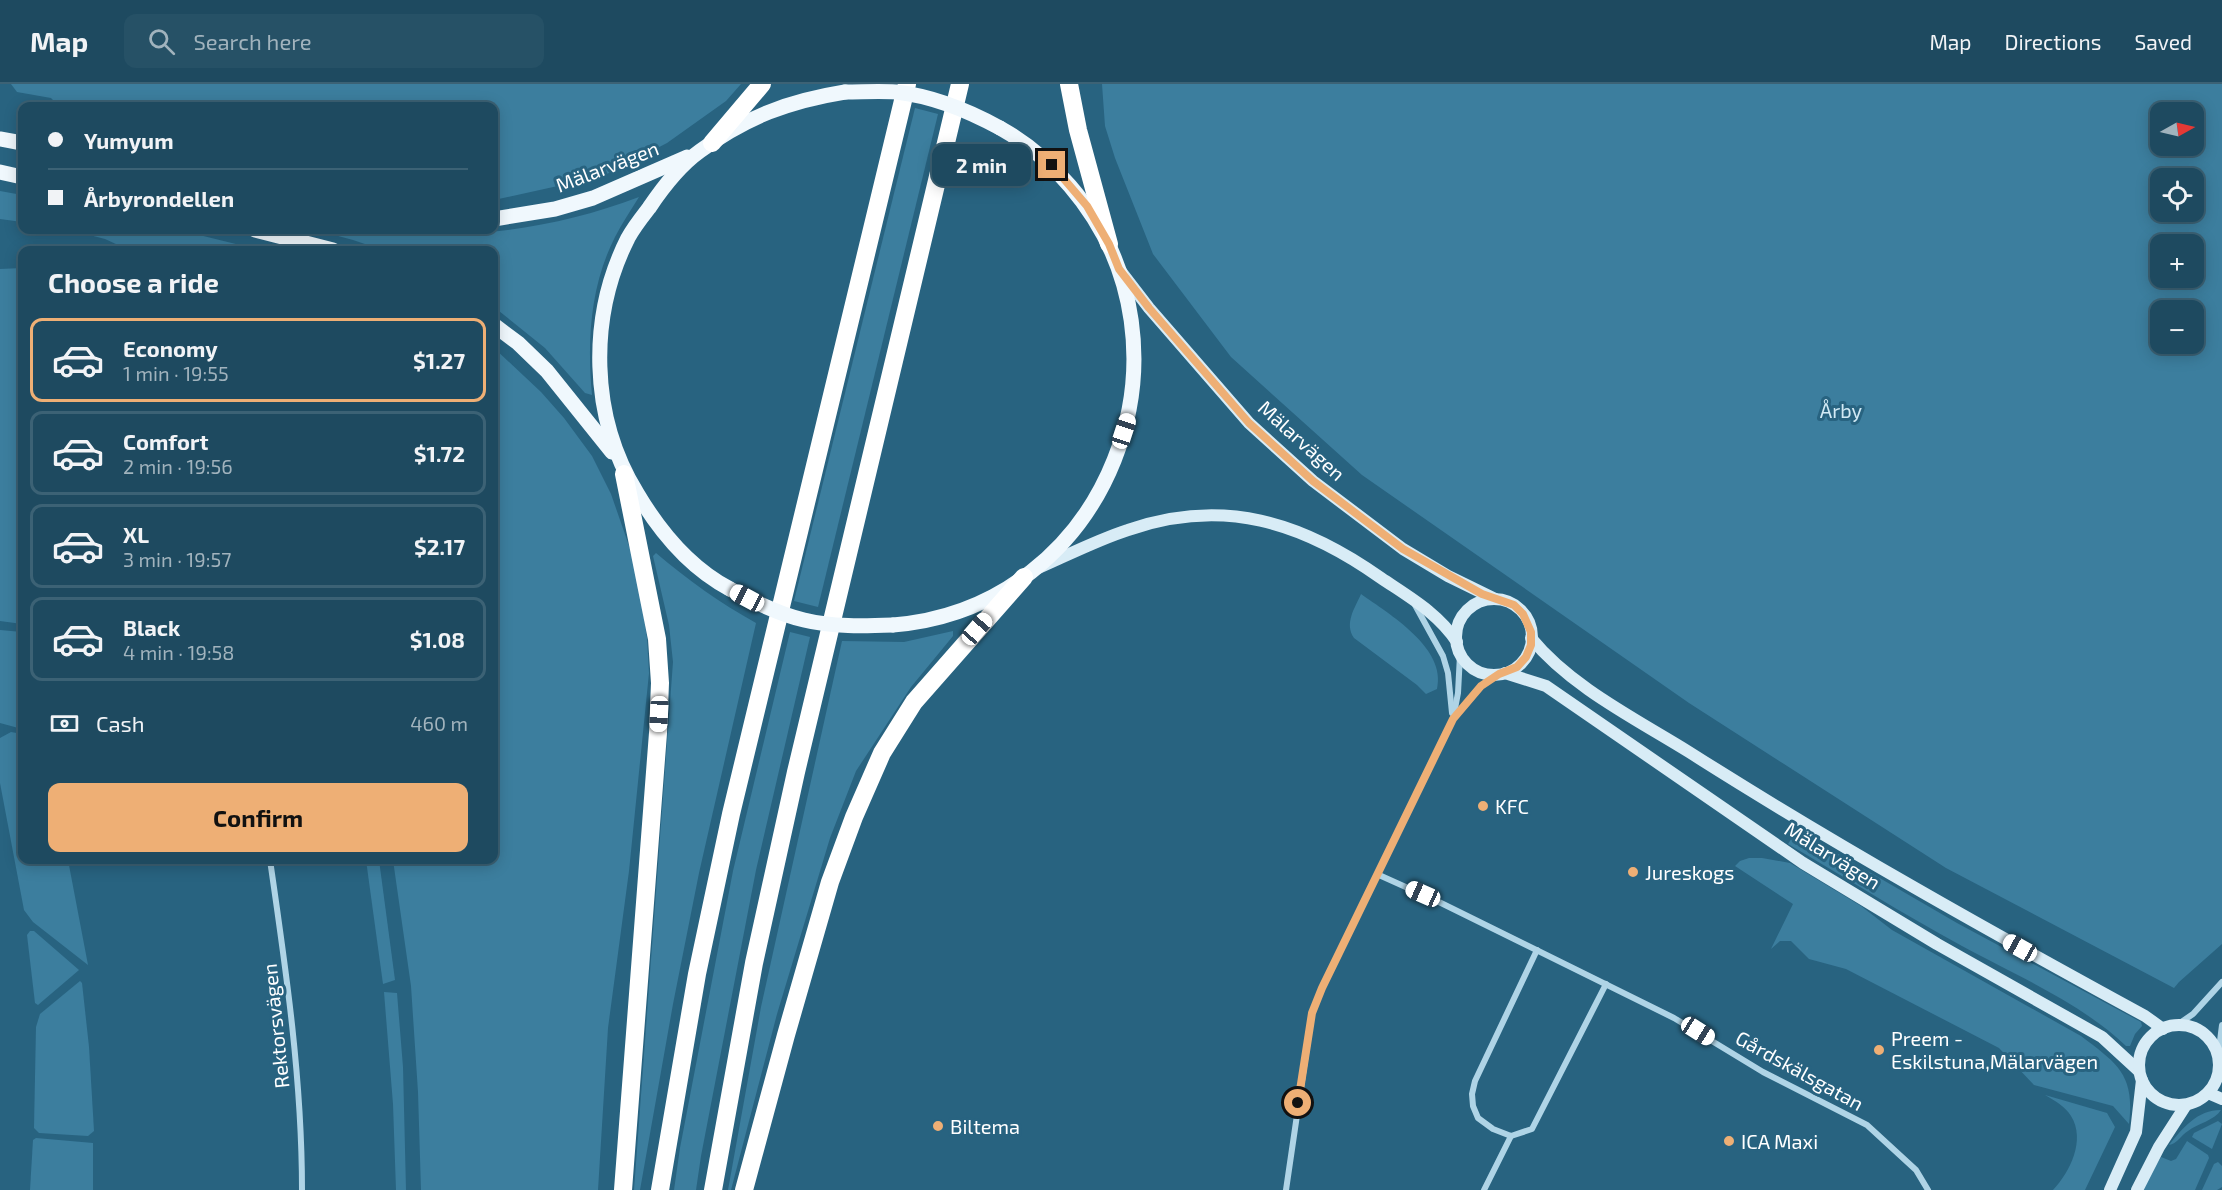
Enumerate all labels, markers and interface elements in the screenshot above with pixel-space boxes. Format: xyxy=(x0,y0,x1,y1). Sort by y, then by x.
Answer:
search box xyxy=(124,14,544,68)
text: Map xyxy=(30,24,88,58)
icon: search xyxy=(145,25,178,58)
text: Search here xyxy=(193,28,312,54)
text: Map xyxy=(1929,29,1972,54)
text: Directions xyxy=(2005,29,2101,54)
text: Saved xyxy=(2134,29,2192,54)
north arrow xyxy=(2150,102,2204,156)
map controls xyxy=(2150,102,2204,354)
text: Yumyum xyxy=(84,127,174,153)
street label: Mälarvägen xyxy=(552,135,662,197)
callout: 2 min xyxy=(932,144,1031,186)
route end xyxy=(1038,151,1065,178)
text: 2 min xyxy=(956,153,1007,177)
button: locate xyxy=(2150,168,2204,222)
text: Årbyrondellen xyxy=(84,185,234,211)
button: + xyxy=(2150,234,2204,288)
text: Choose a ride xyxy=(48,266,219,298)
button: − xyxy=(2150,300,2204,354)
icon: car xyxy=(51,333,105,387)
text: Economy xyxy=(123,335,218,361)
text: $1.27 xyxy=(413,347,465,373)
text: 1 min · 19:55 xyxy=(123,361,229,385)
street label: Mälarvägen xyxy=(1254,395,1350,485)
park label: Årby xyxy=(1820,398,1863,422)
car xyxy=(1110,411,1138,451)
icon: car xyxy=(51,426,105,480)
text: Comfort xyxy=(123,428,208,454)
text: $1.72 xyxy=(414,440,465,466)
text: 2 min · 19:56 xyxy=(123,454,233,478)
icon: car xyxy=(51,519,105,573)
text: XL xyxy=(123,521,149,547)
text: $2.17 xyxy=(414,533,465,559)
text: 3 min · 19:57 xyxy=(123,547,231,571)
car xyxy=(727,582,767,614)
car xyxy=(958,610,996,648)
icon: car xyxy=(51,612,105,666)
text: Black xyxy=(123,614,180,640)
text: $1.08 xyxy=(410,626,465,652)
text: 4 min · 19:58 xyxy=(123,640,234,664)
car xyxy=(649,696,669,732)
icon: cash xyxy=(48,707,81,740)
text: Cash xyxy=(96,710,145,736)
text: 460 m xyxy=(410,711,468,735)
button: Confirm xyxy=(48,783,468,852)
place label: KFC xyxy=(1495,794,1529,818)
marker: KFC xyxy=(1476,799,1490,813)
street label: Mälarvägen xyxy=(1781,816,1885,894)
place label: Jureskogs xyxy=(1645,860,1734,884)
marker: Jureskogs xyxy=(1626,865,1640,879)
car xyxy=(1403,878,1443,910)
car xyxy=(2000,931,2040,965)
street label: Rektorsvägen xyxy=(257,962,293,1090)
car xyxy=(1678,1014,1718,1048)
street label: Gårdskälsgatan xyxy=(1732,1025,1868,1115)
place label: Preem - Eskilstuna,Mälarvägen xyxy=(1891,1026,2098,1073)
marker: Preem - Eskilstuna,Mälarvägen xyxy=(1872,1043,1886,1057)
route start xyxy=(1284,1089,1311,1116)
place label: Biltema xyxy=(950,1114,1020,1138)
marker: Biltema xyxy=(931,1119,945,1133)
place label: ICA Maxi xyxy=(1741,1129,1818,1153)
marker: ICA Maxi xyxy=(1722,1134,1736,1148)

